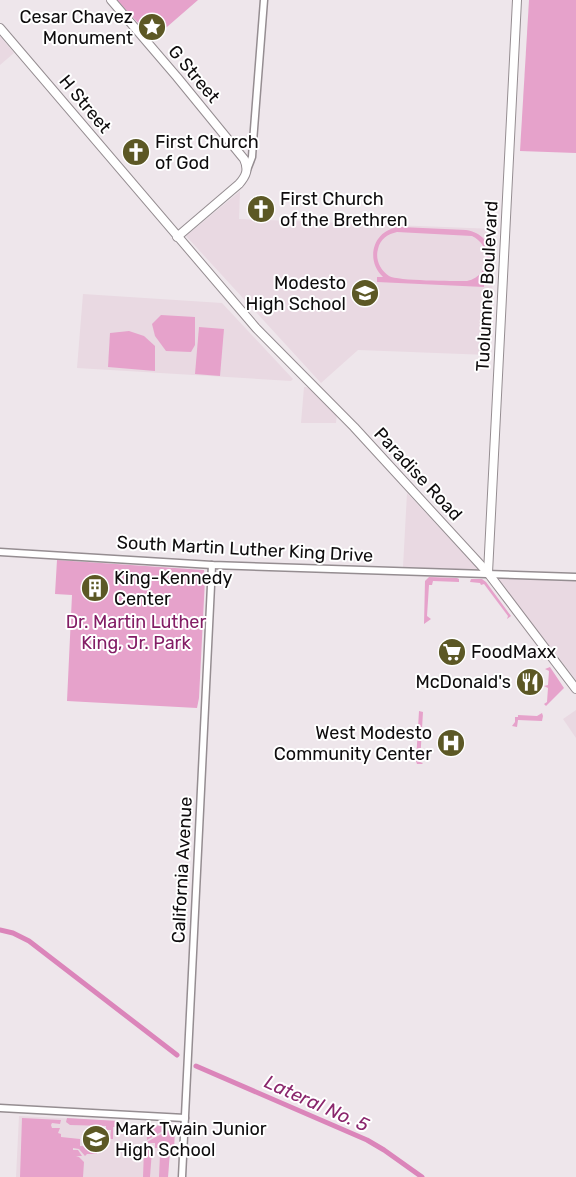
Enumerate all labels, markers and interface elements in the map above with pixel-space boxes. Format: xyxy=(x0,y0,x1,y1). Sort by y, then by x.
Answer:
place label: Cesar Chavez Monument xyxy=(19,6,133,49)
place icon: Cesar Chavez Monument xyxy=(137,12,167,42)
street label: G Street xyxy=(163,41,225,107)
street label: H Street xyxy=(54,70,116,138)
place label: First Church of God xyxy=(155,131,259,174)
church icon: First Church of God xyxy=(121,137,151,167)
place label: First Church of the Brethren xyxy=(280,188,408,231)
church icon: First Church of the Brethren xyxy=(246,194,276,224)
street label: Tuolumne Boulevard xyxy=(472,200,502,372)
place label: Modesto High School xyxy=(246,272,346,315)
school or university icon: Modesto High School xyxy=(350,278,380,308)
street label: Paradise Road xyxy=(369,423,467,525)
street label: South Martin Luther King Drive xyxy=(116,531,374,567)
place label: King-Kennedy Center xyxy=(114,567,232,610)
building icon: King-Kennedy Center xyxy=(80,573,110,603)
park label: Dr. Martin Luther King, Jr. Park xyxy=(66,611,206,654)
supermarket icon: FoodMaxx xyxy=(437,637,467,667)
place label: FoodMaxx xyxy=(471,641,557,663)
restaurant icon: McDonald's xyxy=(515,667,545,697)
place label: McDonald's xyxy=(415,671,511,693)
place label: West Modesto Community Center xyxy=(274,722,432,765)
hospital icon: West Modesto Community Center xyxy=(436,728,466,758)
street label: California Avenue xyxy=(167,796,197,944)
water label: Lateral No. 5 xyxy=(261,1070,373,1137)
place label: Mark Twain Junior High School xyxy=(115,1118,267,1161)
school or university icon: Mark Twain Junior High School xyxy=(81,1124,111,1154)

